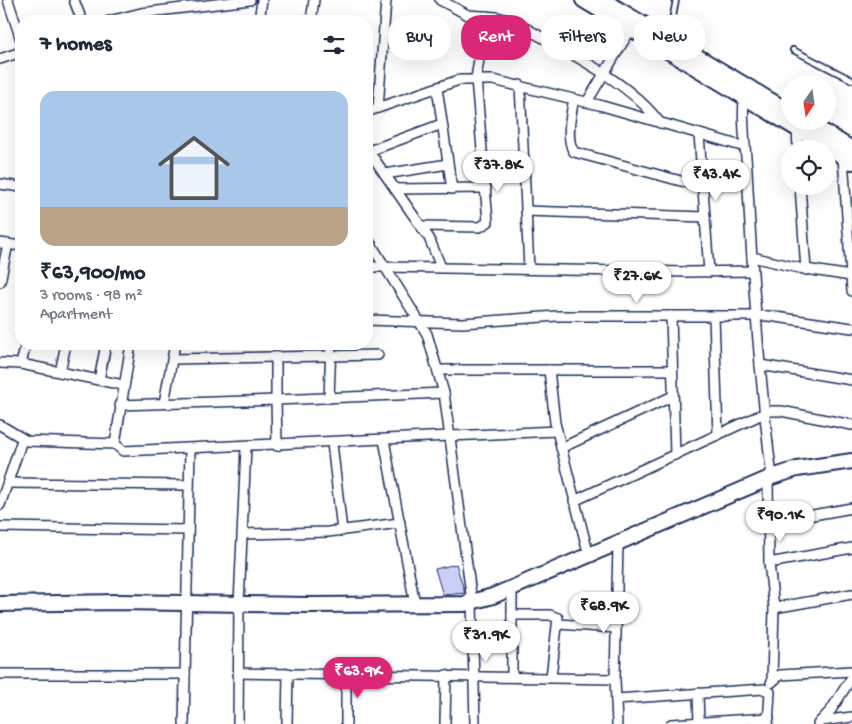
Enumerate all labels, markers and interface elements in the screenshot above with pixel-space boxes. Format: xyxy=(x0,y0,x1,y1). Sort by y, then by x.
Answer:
chip: Buy xyxy=(388,15,451,60)
chip: Rent xyxy=(461,15,531,60)
chip: Filters xyxy=(541,15,624,60)
chip: New xyxy=(634,15,705,60)
icon: filters xyxy=(320,31,348,59)
text: 7 homes xyxy=(40,33,112,58)
north arrow xyxy=(781,75,836,130)
map controls xyxy=(781,75,836,195)
icon: home xyxy=(149,123,239,213)
button: locate xyxy=(781,140,836,195)
pin: ₹37.8K xyxy=(457,150,539,193)
text: ₹37.8K xyxy=(474,157,522,176)
pin: ₹43.4K xyxy=(675,160,757,202)
text: ₹43.4K xyxy=(693,166,739,185)
text: ₹63,900/mo xyxy=(40,262,145,287)
pin: ₹27.6K xyxy=(596,262,678,304)
text: ₹27.6K xyxy=(613,268,661,287)
text: 3 rooms · 98 m² xyxy=(40,287,142,306)
text: Apartment xyxy=(40,306,112,325)
pin: ₹90.1K xyxy=(739,500,821,543)
text: ₹90.1K xyxy=(757,507,803,526)
pin: ₹68.9K xyxy=(563,592,645,634)
text: ₹68.9K xyxy=(580,598,628,617)
pin: ₹31.9K xyxy=(445,620,527,663)
text: ₹31.9K xyxy=(463,627,509,646)
pin: ₹63.9K xyxy=(317,656,399,699)
text: ₹63.9K xyxy=(334,663,382,682)

